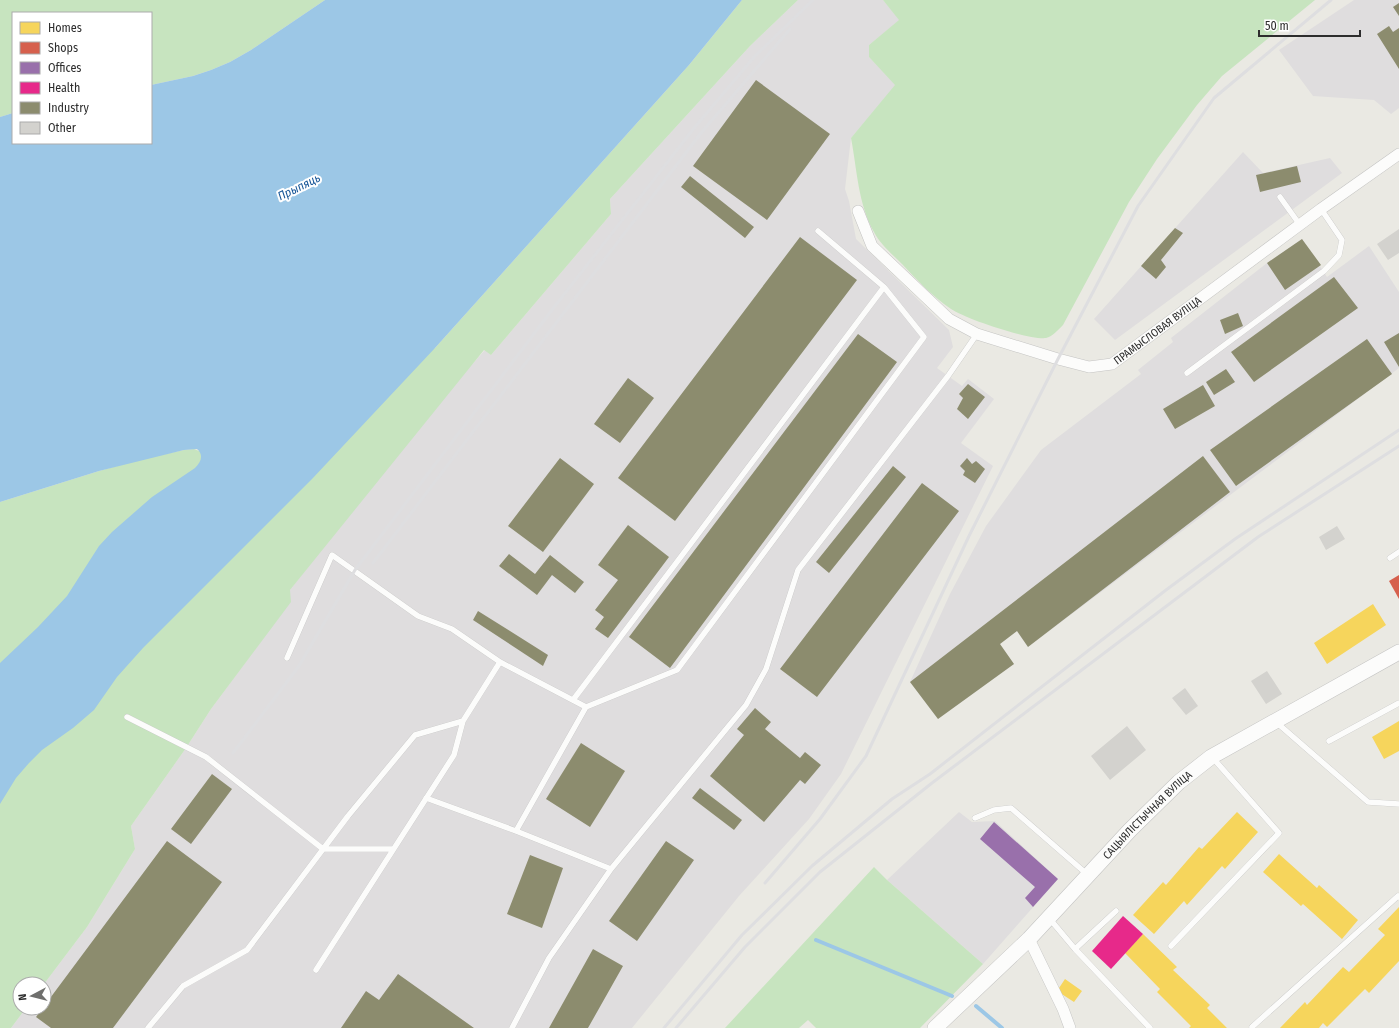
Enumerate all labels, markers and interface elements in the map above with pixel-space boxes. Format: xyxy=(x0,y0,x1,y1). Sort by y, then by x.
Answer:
legend xyxy=(12,12,152,144)
scale bar xyxy=(1259,12,1360,38)
text: 50 m xyxy=(1265,19,1289,33)
text: Homes xyxy=(48,21,82,35)
text: Shops xyxy=(48,41,78,55)
text: Offices xyxy=(48,61,81,75)
text: Health xyxy=(48,81,80,95)
text: Industry xyxy=(48,101,89,115)
text: Other xyxy=(48,121,77,135)
water label: Прыпяць xyxy=(275,171,323,203)
street label: ПРАМЫСЛОВАЯ ВУЛІЦА xyxy=(1111,294,1204,367)
street label: САЦЫЯЛІСТЫЧНАЯ ВУЛІЦА xyxy=(1100,768,1195,862)
north arrow xyxy=(12,976,52,1016)
text: N xyxy=(16,993,29,1001)

